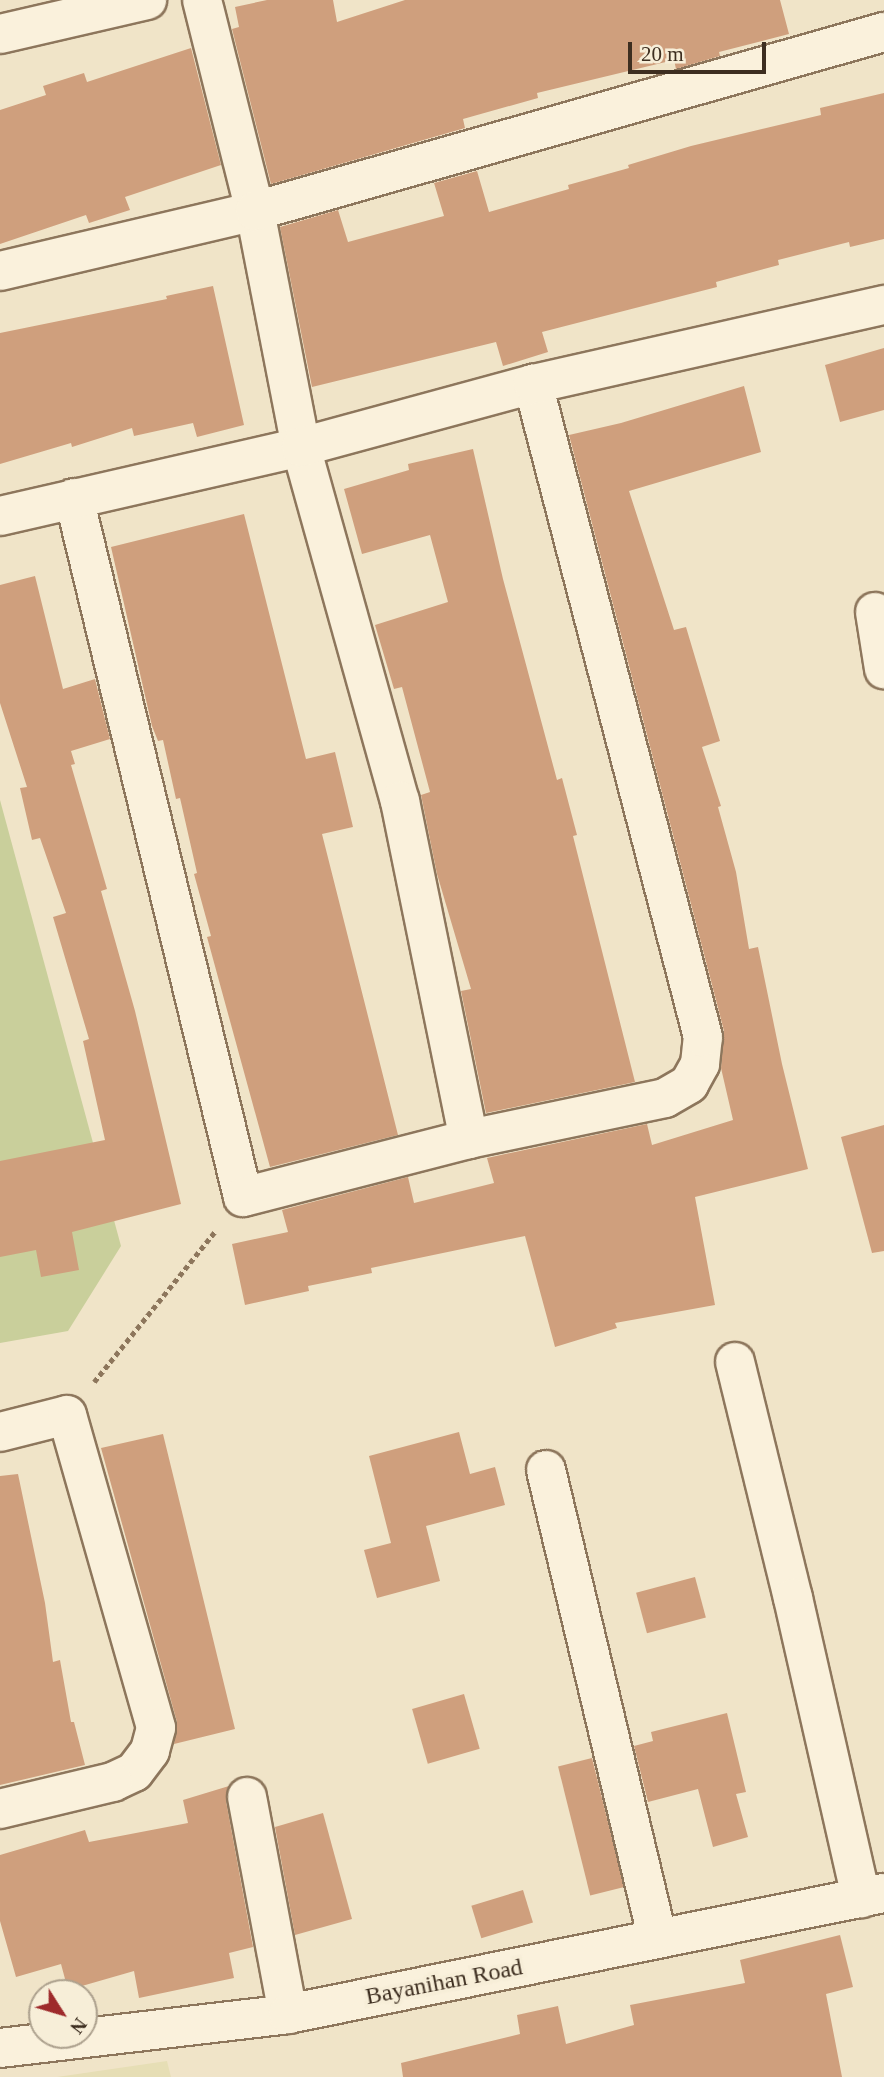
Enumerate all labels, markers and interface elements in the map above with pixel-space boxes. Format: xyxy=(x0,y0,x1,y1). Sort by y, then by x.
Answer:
scale bar xyxy=(632,28,770,72)
text: 20 m xyxy=(641,42,684,66)
street label: Bayanihan Road xyxy=(363,1953,525,2011)
north arrow xyxy=(28,1979,98,2049)
text: N xyxy=(66,2014,91,2038)

